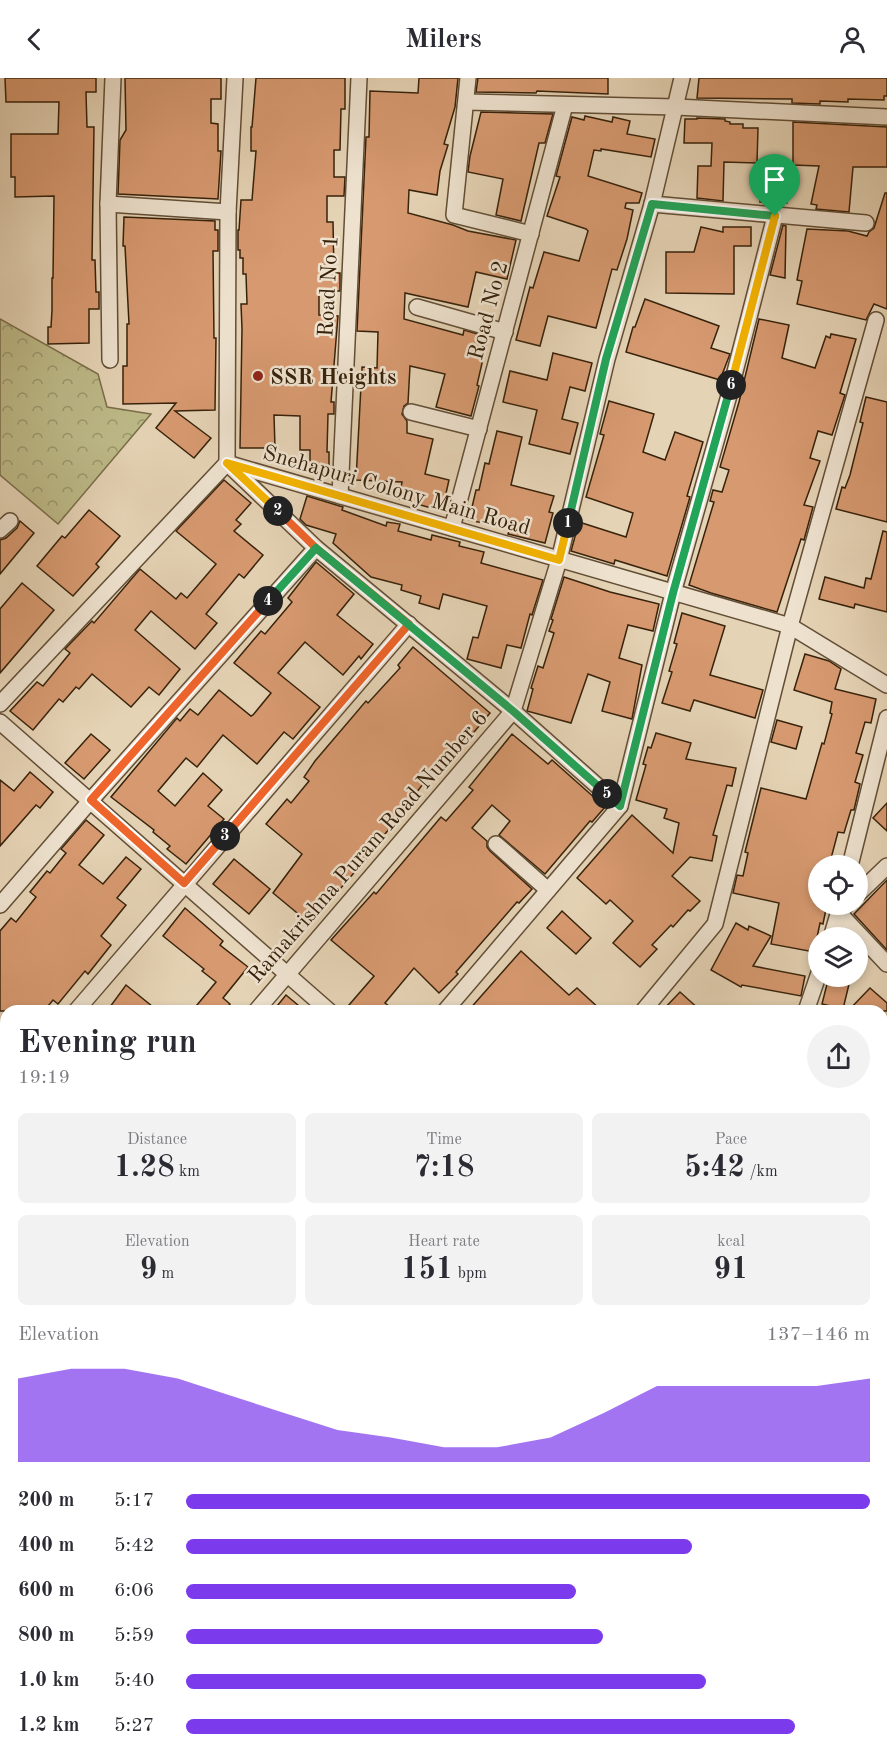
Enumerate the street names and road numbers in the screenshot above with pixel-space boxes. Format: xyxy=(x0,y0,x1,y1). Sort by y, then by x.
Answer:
street label: Road No 1 xyxy=(315,235,343,338)
street label: Road No 2 xyxy=(465,258,513,363)
street label: Snehapuri Colony Main Road xyxy=(260,442,533,540)
street label: Ramakrishna Puram Road Number 6 xyxy=(245,707,492,988)

